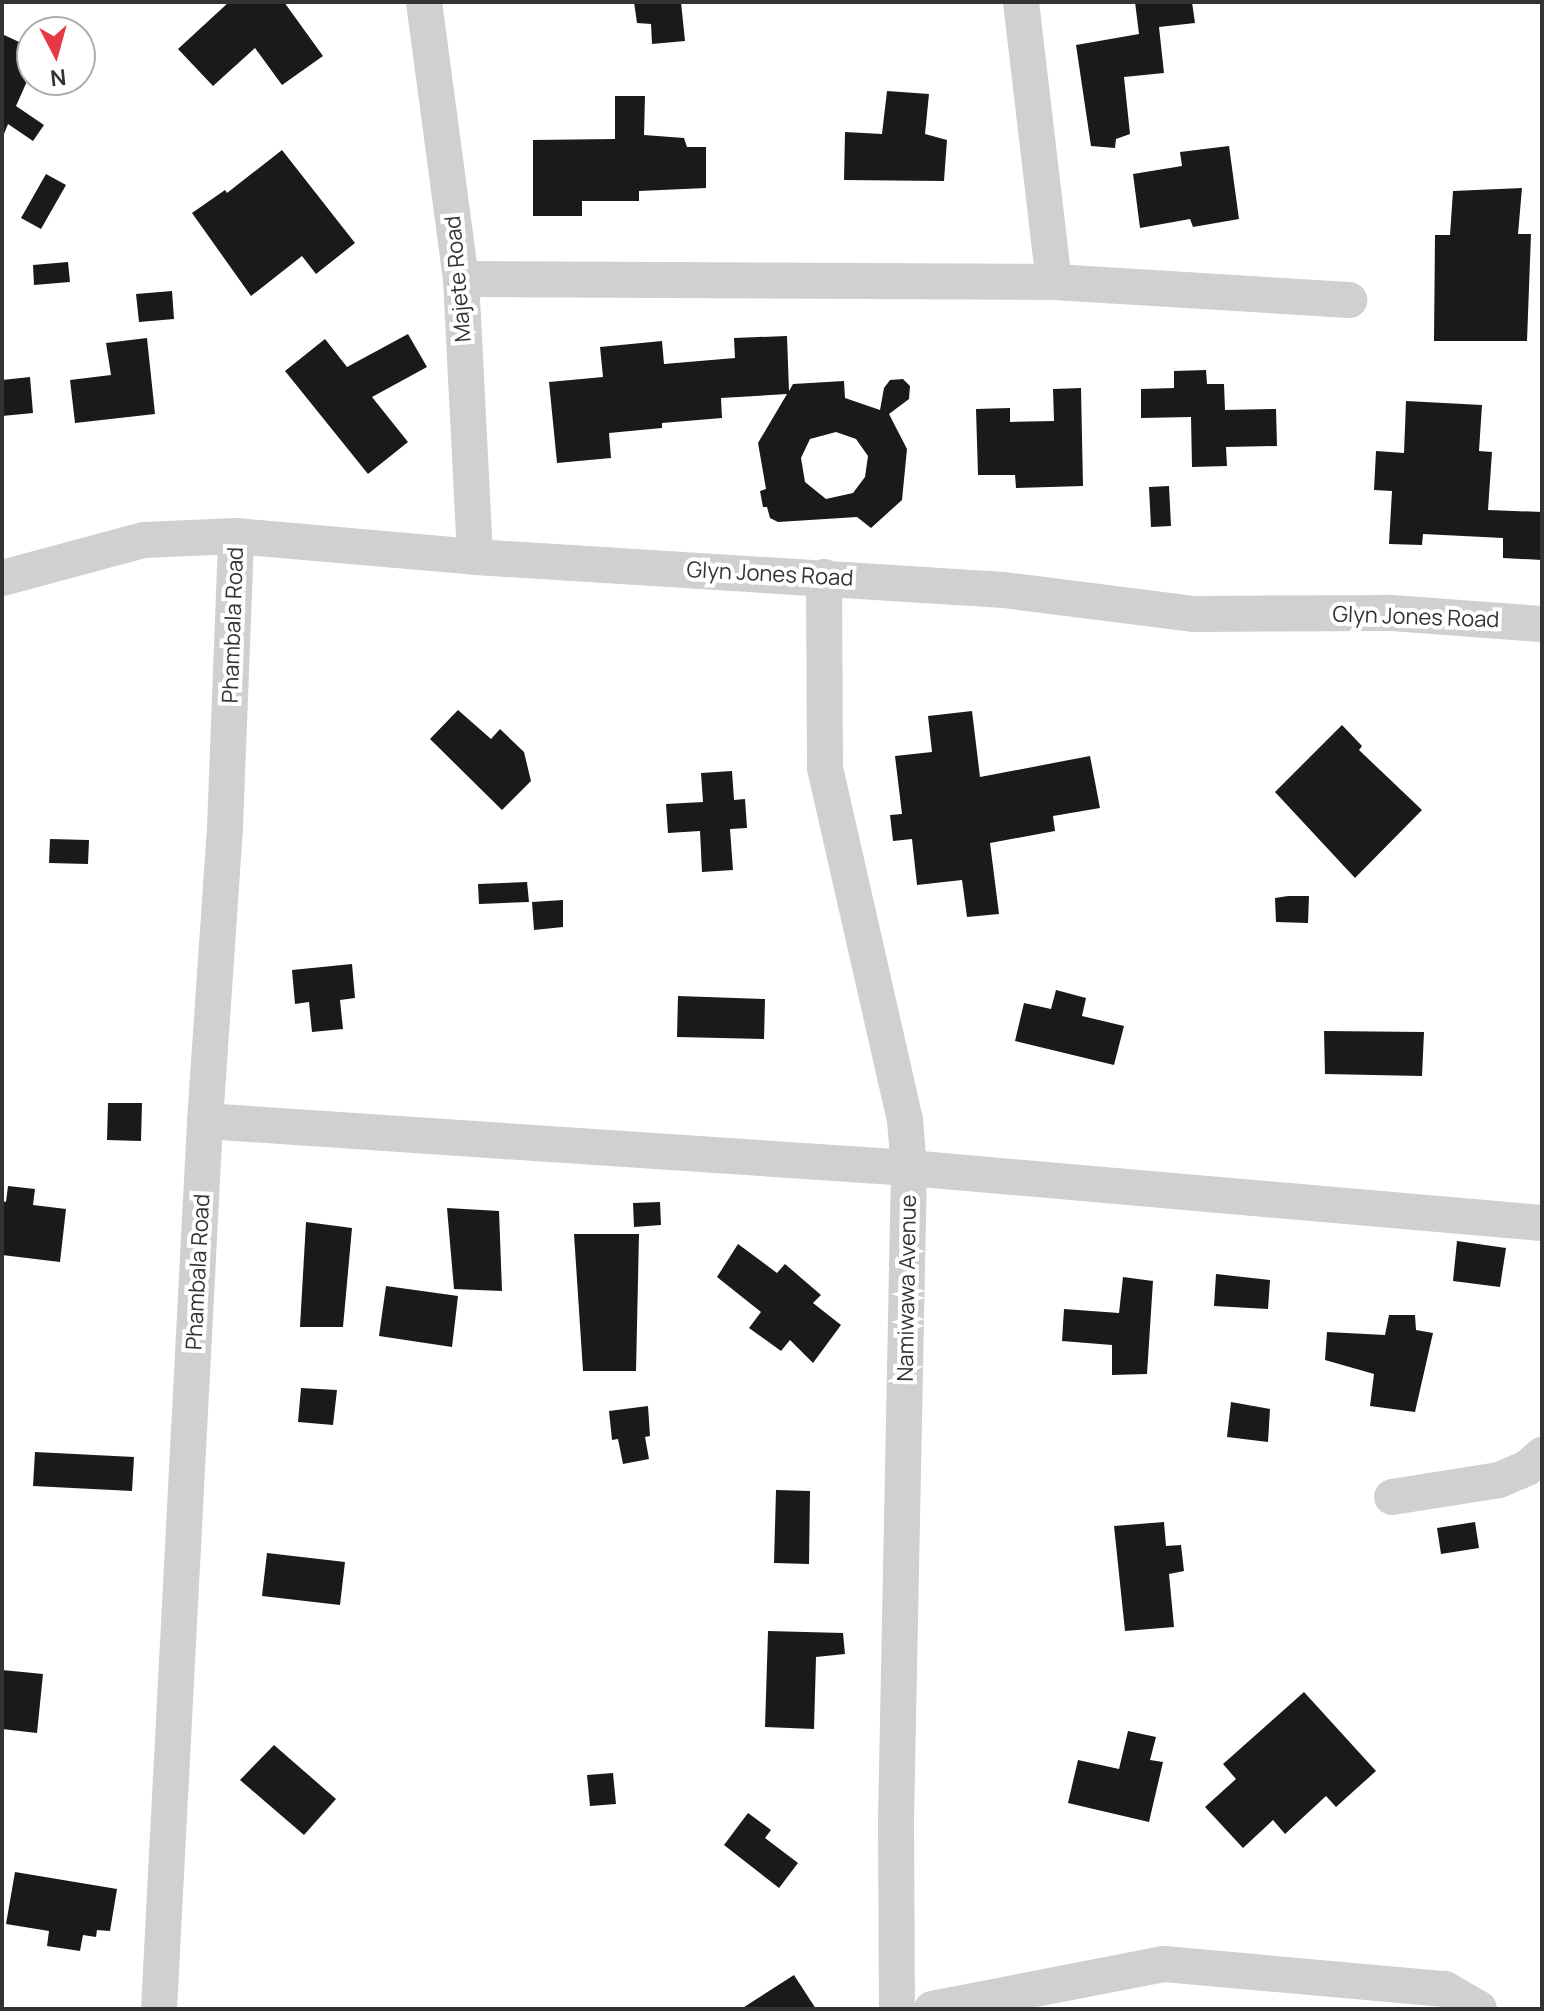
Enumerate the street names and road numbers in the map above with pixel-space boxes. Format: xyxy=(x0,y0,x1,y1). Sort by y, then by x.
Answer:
street label: Majete Road xyxy=(439,215,477,343)
street label: Phambala Road xyxy=(217,546,249,704)
street label: Glyn Jones Road xyxy=(686,556,854,592)
street label: Glyn Jones Road xyxy=(1332,601,1500,633)
street label: Phambala Road xyxy=(181,1193,215,1351)
street label: Namiwawa Avenue xyxy=(892,1194,922,1382)

